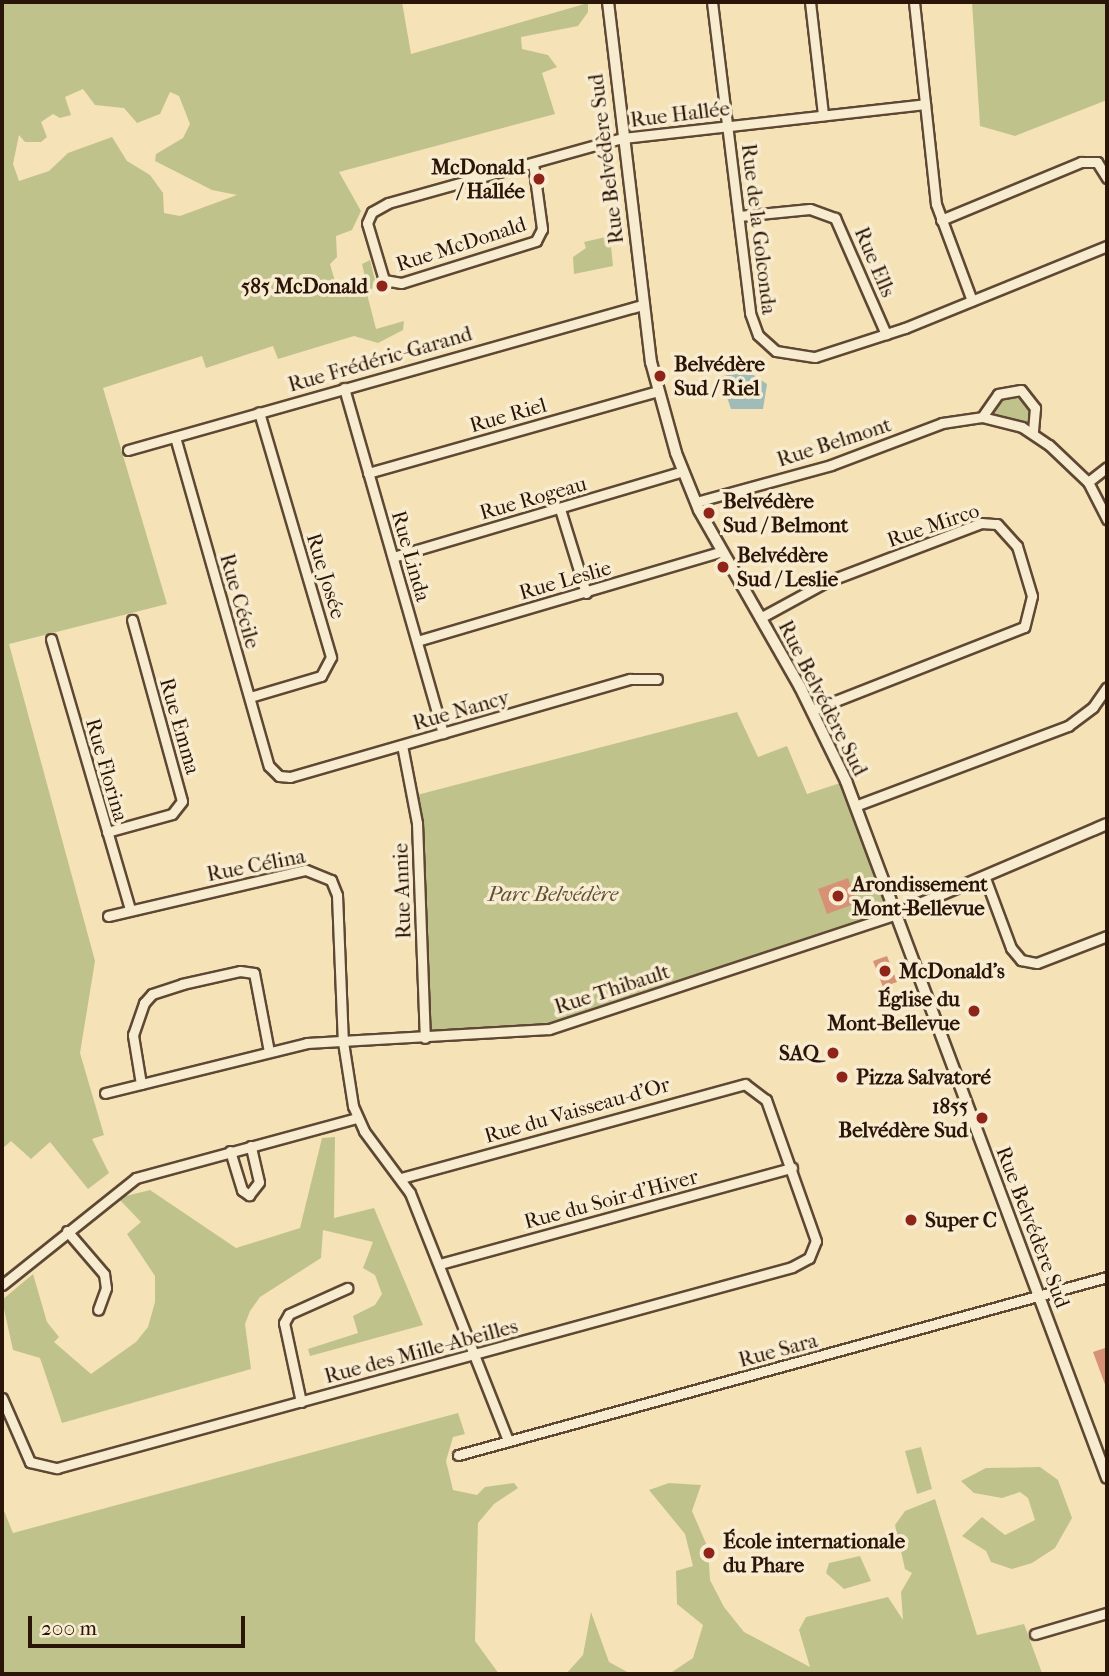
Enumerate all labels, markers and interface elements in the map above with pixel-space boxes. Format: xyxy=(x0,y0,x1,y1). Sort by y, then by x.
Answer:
street label: Rue Belvédère Sud xyxy=(583,73,629,245)
street label: Rue Hallée xyxy=(629,95,731,133)
street label: Rue de la Golconda xyxy=(736,142,782,316)
place label: McDonald / Hallée xyxy=(431,154,525,204)
marker: McDonald / Hallée xyxy=(531,171,547,187)
street label: Rue McDonald xyxy=(393,211,529,277)
street label: Rue Ells xyxy=(849,223,901,301)
place label: 585 McDonald xyxy=(241,273,368,299)
marker: 585 McDonald xyxy=(374,278,390,294)
street label: Rue Frédéric-Garand xyxy=(285,321,475,397)
place label: Belvédère Sud / Riel xyxy=(674,351,765,401)
marker: Belvédère Sud / Riel xyxy=(652,368,668,384)
street label: Rue Riel xyxy=(467,392,549,438)
street label: Rue Belmont xyxy=(774,412,894,472)
street label: Rue Rogeau xyxy=(477,471,589,525)
place label: Belvédère Sud / Belmont xyxy=(723,488,848,538)
street label: Rue Mirco xyxy=(884,497,982,553)
marker: Belvédère Sud / Belmont xyxy=(701,505,717,521)
street label: Rue Linda xyxy=(386,508,436,604)
street label: Rue Josée xyxy=(301,530,351,622)
place label: Belvédère Sud / Leslie xyxy=(737,542,838,592)
street label: Rue Cécile xyxy=(214,551,266,651)
street label: Rue Leslie xyxy=(516,555,614,605)
marker: Belvédère Sud / Leslie xyxy=(715,559,731,575)
street label: Rue Belvédère Sud xyxy=(773,616,873,780)
street label: Rue Emma xyxy=(154,675,206,777)
street label: Rue Nancy xyxy=(410,684,512,736)
street label: Rue Florina xyxy=(80,715,134,825)
street label: Rue Célina xyxy=(205,843,307,887)
street label: Rue Annie xyxy=(388,843,416,939)
place label: Arondissement Mont-Bellevue xyxy=(852,871,988,921)
park label: Parc Belvédère xyxy=(488,881,618,907)
marker: Arondissement Mont-Bellevue xyxy=(830,888,846,904)
place label: McDonald's xyxy=(899,958,1005,984)
street label: Rue Thibault xyxy=(551,959,673,1019)
marker: McDonald's xyxy=(877,963,893,979)
place label: Église du Mont-Bellevue xyxy=(827,986,960,1036)
marker: Église du Mont-Bellevue xyxy=(966,1003,982,1019)
place label: SAQ xyxy=(779,1040,819,1066)
marker: SAQ xyxy=(825,1045,841,1061)
place label: Pizza Salvatoré xyxy=(856,1064,991,1090)
marker: Pizza Salvatoré xyxy=(834,1069,850,1085)
street label: Rue du Vaisseau-d'Or xyxy=(481,1071,673,1149)
place label: 1855 Belvédère Sud xyxy=(839,1093,968,1143)
marker: 1855 Belvédère Sud xyxy=(974,1110,990,1126)
street label: Rue Belvédère Sud xyxy=(991,1143,1075,1311)
street label: Rue du Soir-d'Hiver xyxy=(521,1164,701,1234)
place label: Super C xyxy=(925,1207,997,1233)
marker: Super C xyxy=(903,1212,919,1228)
street label: Rue des Mille-Abeilles xyxy=(322,1313,520,1389)
street label: Rue Sara xyxy=(736,1327,820,1373)
place label: École internationale du Phare xyxy=(723,1528,905,1578)
marker: École internationale du Phare xyxy=(701,1545,717,1561)
scale bar xyxy=(32,1602,248,1646)
text: 200 m xyxy=(41,1616,97,1640)

